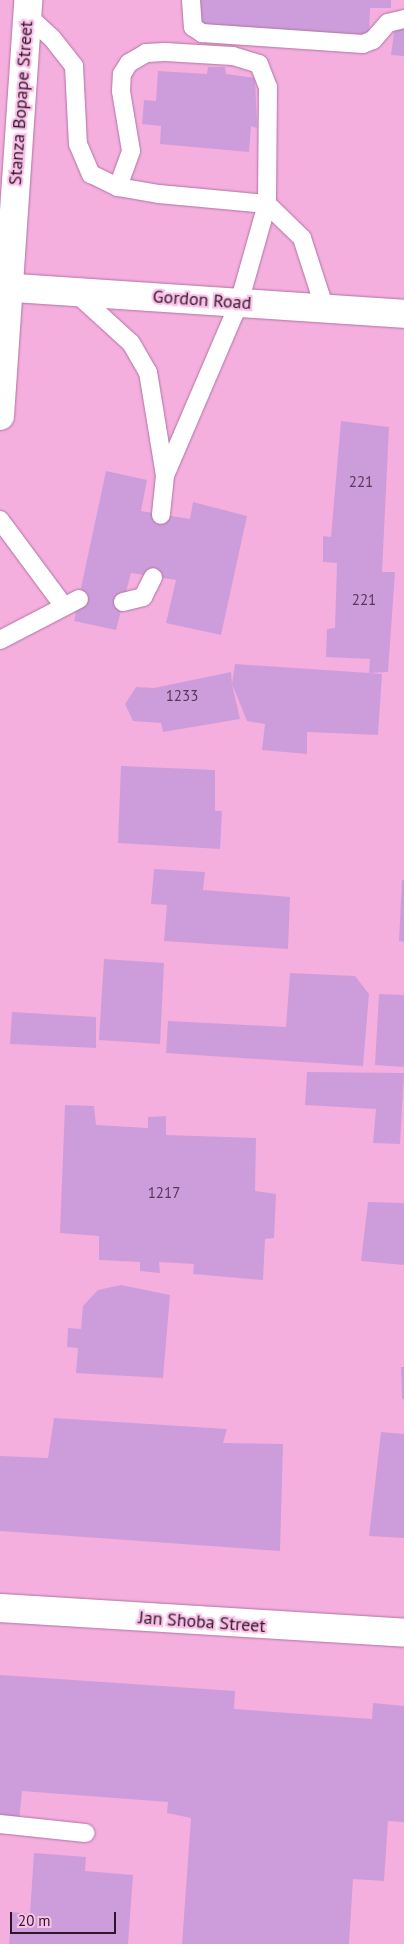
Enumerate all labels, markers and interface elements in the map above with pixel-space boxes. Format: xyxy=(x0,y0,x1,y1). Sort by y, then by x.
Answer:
street label: Stanza Bopape Street xyxy=(4,20,38,186)
street label: Gordon Road xyxy=(152,286,252,314)
house number: 221 xyxy=(349,473,373,491)
house number: 221 xyxy=(352,591,376,609)
house number: 1233 xyxy=(166,687,198,705)
house number: 1217 xyxy=(148,1184,180,1202)
street label: Jan Shoba Street xyxy=(138,1607,266,1637)
scale bar xyxy=(12,1902,119,1934)
text: 20 m xyxy=(18,1911,51,1930)

